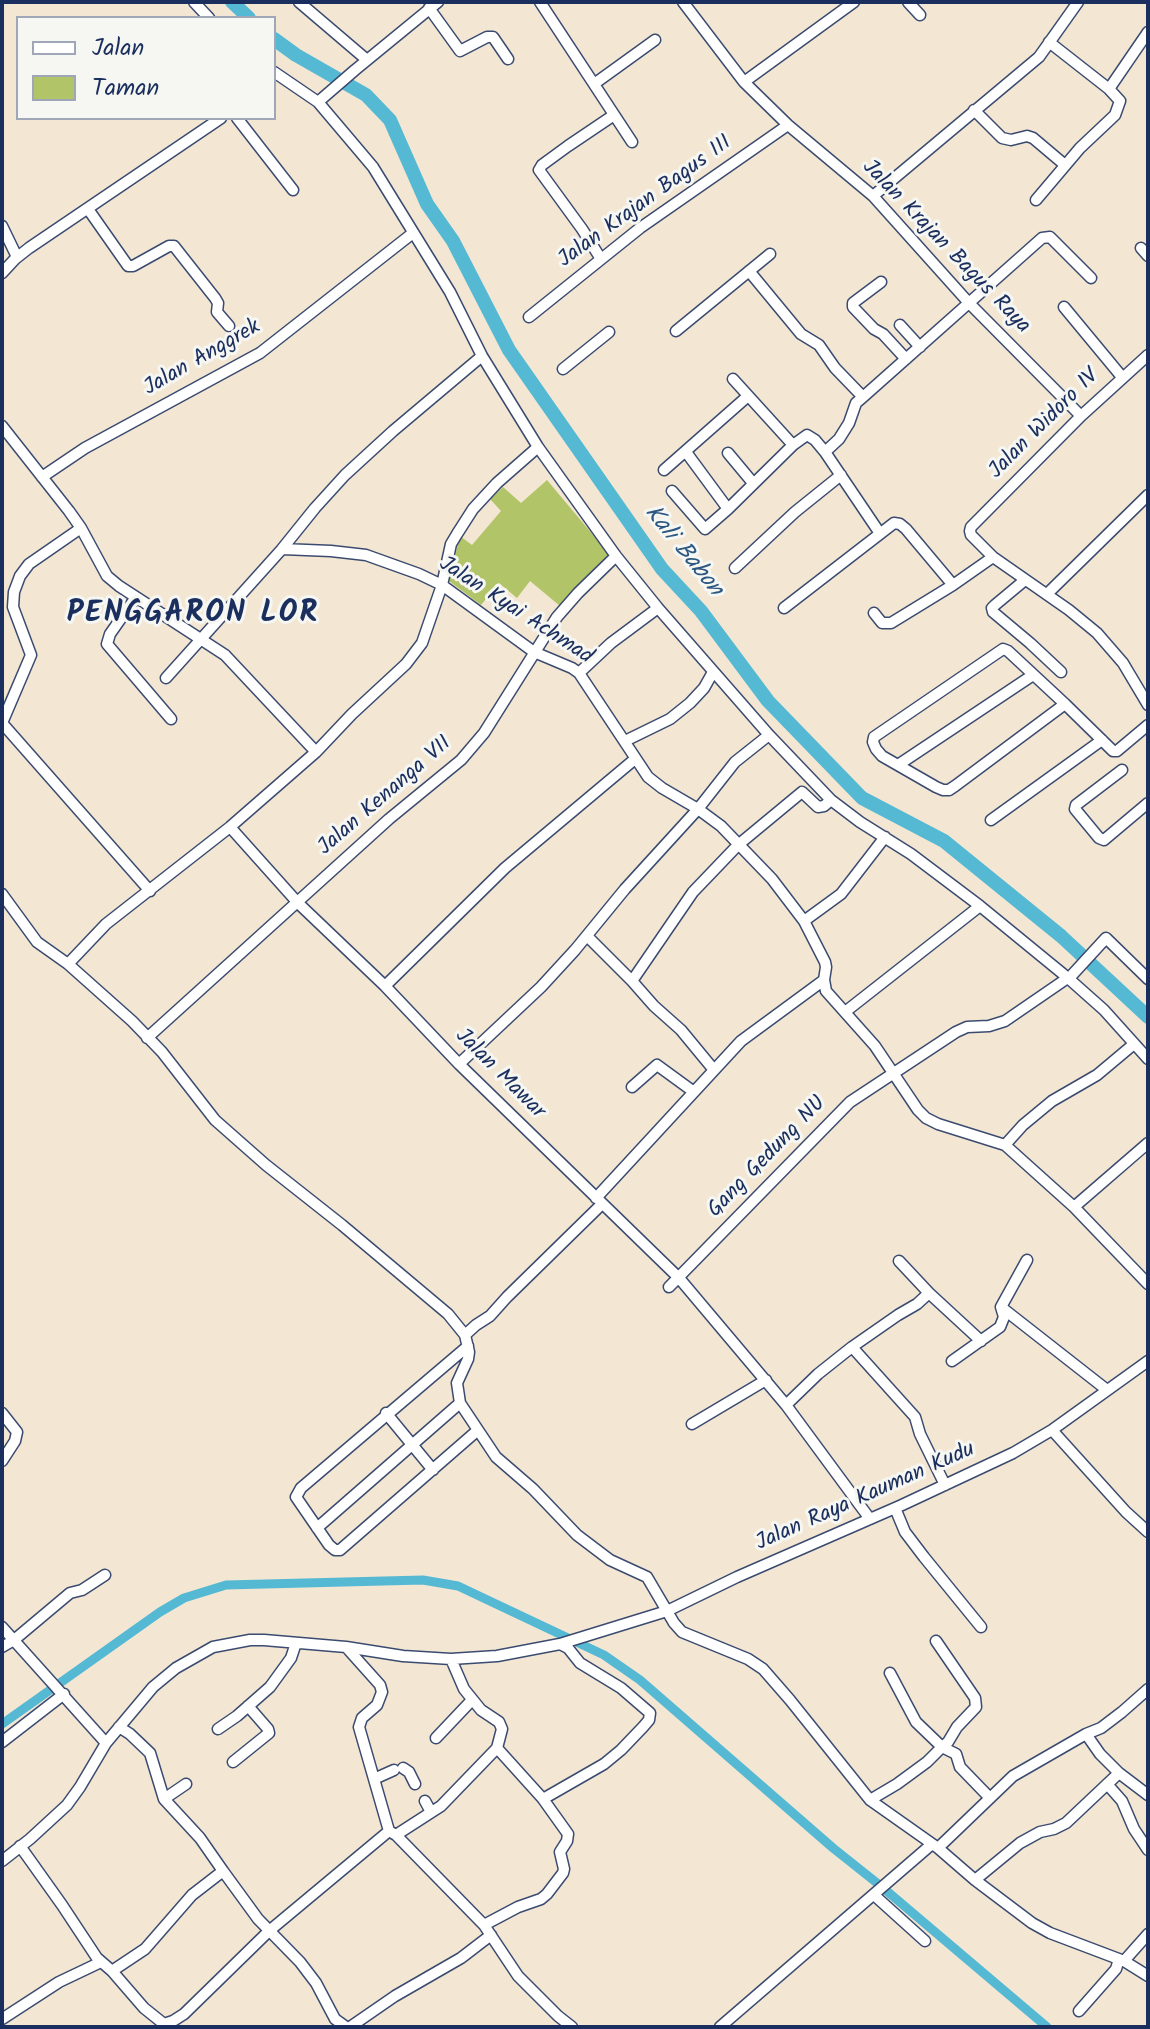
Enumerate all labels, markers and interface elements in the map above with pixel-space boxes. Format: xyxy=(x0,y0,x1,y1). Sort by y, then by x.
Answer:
legend xyxy=(16,16,276,120)
text: Jalan xyxy=(92,29,144,68)
text: Taman xyxy=(92,69,159,108)
street label: Jalan Krajan Bagus III xyxy=(554,131,738,275)
street label: Jalan Krajan Bagus Raya xyxy=(855,156,1035,340)
street label: Jalan Anggrek xyxy=(140,315,266,403)
street label: Jalan Widoro IV xyxy=(984,364,1106,486)
water label: Kali Babon xyxy=(636,500,728,604)
street label: Jalan Kyai Achmad xyxy=(433,552,597,672)
district label: PENGGARON LOR xyxy=(67,598,319,634)
street label: Jalan Kenanga VII xyxy=(314,732,458,862)
street label: Jalan Mawar xyxy=(448,1024,550,1126)
street label: Gang Gedung NU xyxy=(703,1092,833,1224)
street label: Jalan Raya Kauman Kudu xyxy=(752,1438,980,1558)

